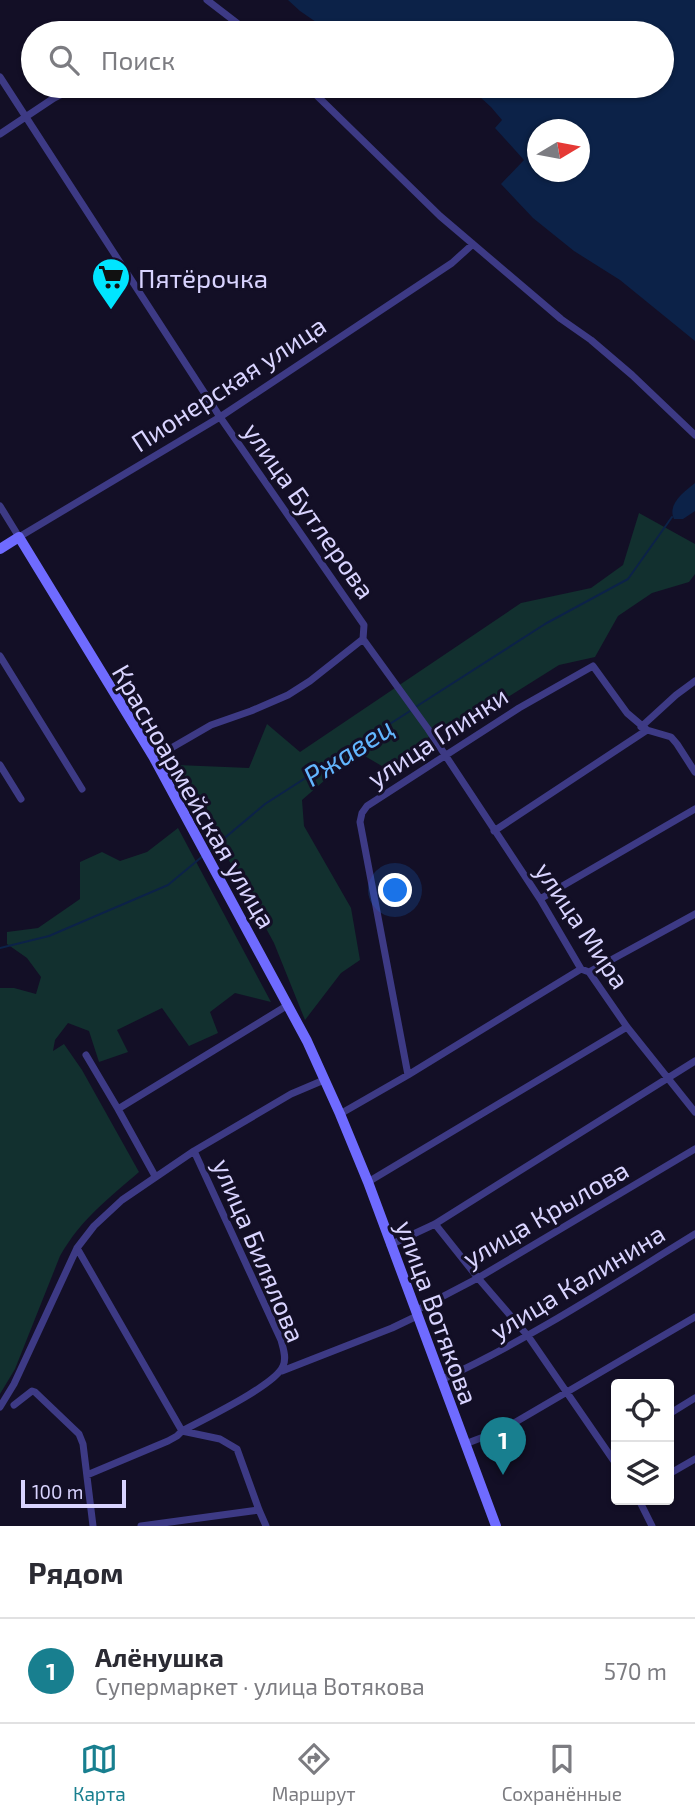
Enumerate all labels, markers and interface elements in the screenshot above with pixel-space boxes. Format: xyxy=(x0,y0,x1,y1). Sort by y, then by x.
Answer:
search box xyxy=(21,21,674,98)
icon: search xyxy=(45,41,83,79)
text: Поиск xyxy=(101,44,175,75)
north arrow xyxy=(527,119,590,182)
supermarket icon: Пятёрочка xyxy=(90,256,132,311)
place label: Пятёрочка xyxy=(138,262,268,293)
street label: Пионерская улица xyxy=(125,309,332,458)
street label: улица Бутлерова xyxy=(237,416,382,605)
street label: Красноармейская улица xyxy=(106,658,283,934)
street label: улица Глинки xyxy=(361,679,513,794)
water label: Ржавец xyxy=(297,709,399,793)
street label: улица Мира xyxy=(528,856,637,995)
your location xyxy=(378,873,412,907)
street label: улица Крылова xyxy=(457,1153,634,1274)
street label: улица Билялова xyxy=(206,1154,313,1347)
street label: улица Вотякова xyxy=(389,1216,486,1409)
street label: улица Калинина xyxy=(484,1217,670,1346)
map controls xyxy=(611,1379,674,1505)
button: locate xyxy=(611,1379,674,1442)
pin: 1 xyxy=(480,1417,526,1475)
button: layers xyxy=(611,1442,674,1505)
scale bar xyxy=(21,1477,126,1509)
text: 100 m xyxy=(32,1480,83,1503)
text: Рядом xyxy=(28,1554,124,1590)
text: Алёнушка xyxy=(95,1641,224,1672)
text: 1 xyxy=(46,1657,56,1685)
text: 570 m xyxy=(604,1657,667,1685)
text: Супермаркет · улица Вотякова xyxy=(95,1672,425,1700)
tab: Карта xyxy=(73,1740,126,1805)
tab: Маршрут xyxy=(272,1740,356,1805)
tab: Сохранённые xyxy=(502,1740,622,1805)

